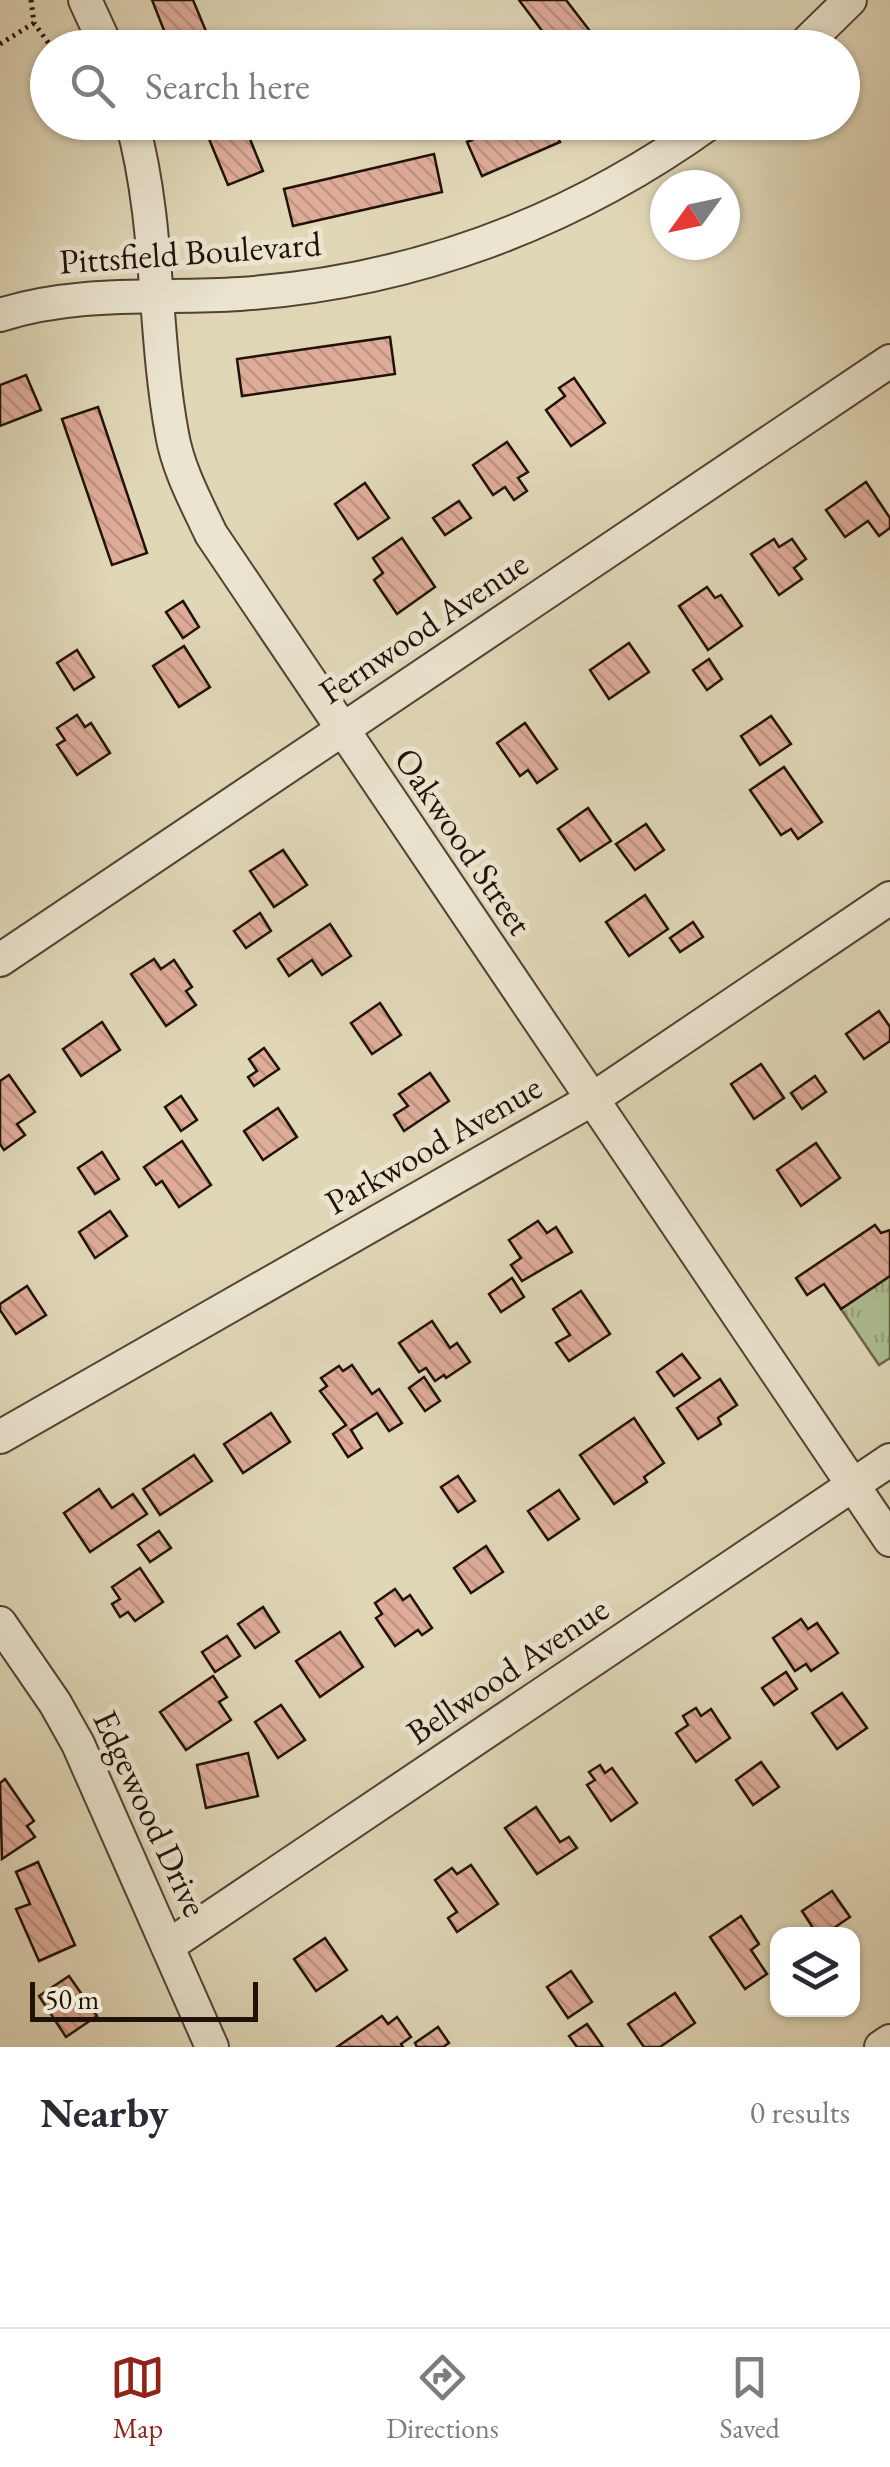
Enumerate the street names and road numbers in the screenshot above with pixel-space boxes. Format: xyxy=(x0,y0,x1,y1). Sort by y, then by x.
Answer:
street label: Pittsfield Boulevard xyxy=(57,220,323,284)
street label: Fernwood Avenue xyxy=(310,540,536,714)
street label: Oakwood Street xyxy=(385,739,543,943)
street label: Parkwood Avenue xyxy=(317,1064,549,1224)
street label: Bellwood Avenue xyxy=(397,1586,617,1754)
street label: Edgewood Drive xyxy=(84,1703,218,1923)

